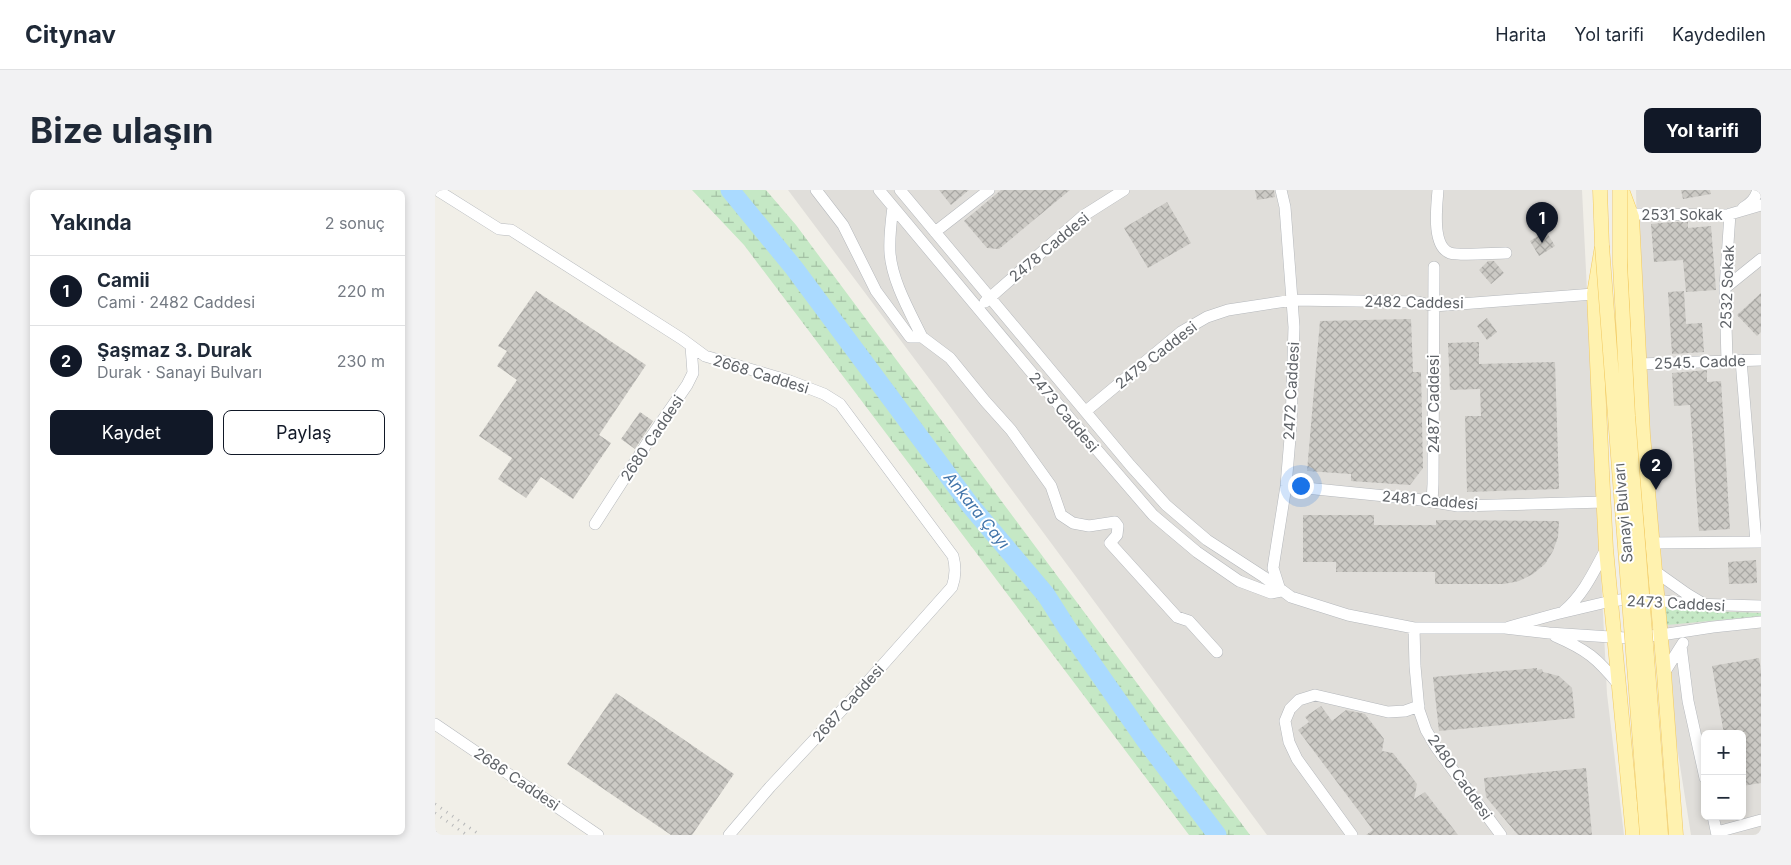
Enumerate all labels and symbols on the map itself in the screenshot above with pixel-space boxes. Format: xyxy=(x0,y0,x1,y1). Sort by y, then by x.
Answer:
pin: 1 xyxy=(1526,202,1558,243)
street label: 2531 Sokak xyxy=(1641,205,1723,224)
street label: 2478 Caddesi xyxy=(1005,208,1093,286)
street label: 2532 Sokak xyxy=(1716,244,1738,330)
street label: 2482 Caddesi xyxy=(1364,292,1464,312)
street label: 2479 Caddesi xyxy=(1111,317,1201,393)
street label: 2472 Caddesi xyxy=(1279,341,1303,441)
street label: 2668 Caddesi xyxy=(711,350,811,398)
street label: 2545. Cadde xyxy=(1654,351,1746,373)
street label: 2487 Caddesi xyxy=(1424,355,1443,453)
street label: 2473 Caddesi xyxy=(1025,368,1103,456)
street label: 2680 Caddesi xyxy=(616,391,688,485)
pin: 2 xyxy=(1640,449,1672,490)
street label: Sanayi Bulvarı xyxy=(1609,462,1637,564)
water label: Ankara Çayı xyxy=(939,467,1014,553)
your location xyxy=(1288,473,1314,499)
street label: 2481 Caddesi xyxy=(1381,486,1479,514)
street label: 2473 Caddesi xyxy=(1626,591,1726,615)
street label: 2687 Caddesi xyxy=(808,660,888,746)
street label: 2480 Caddesi xyxy=(1424,731,1496,823)
street label: 2686 Caddesi xyxy=(471,743,563,815)

